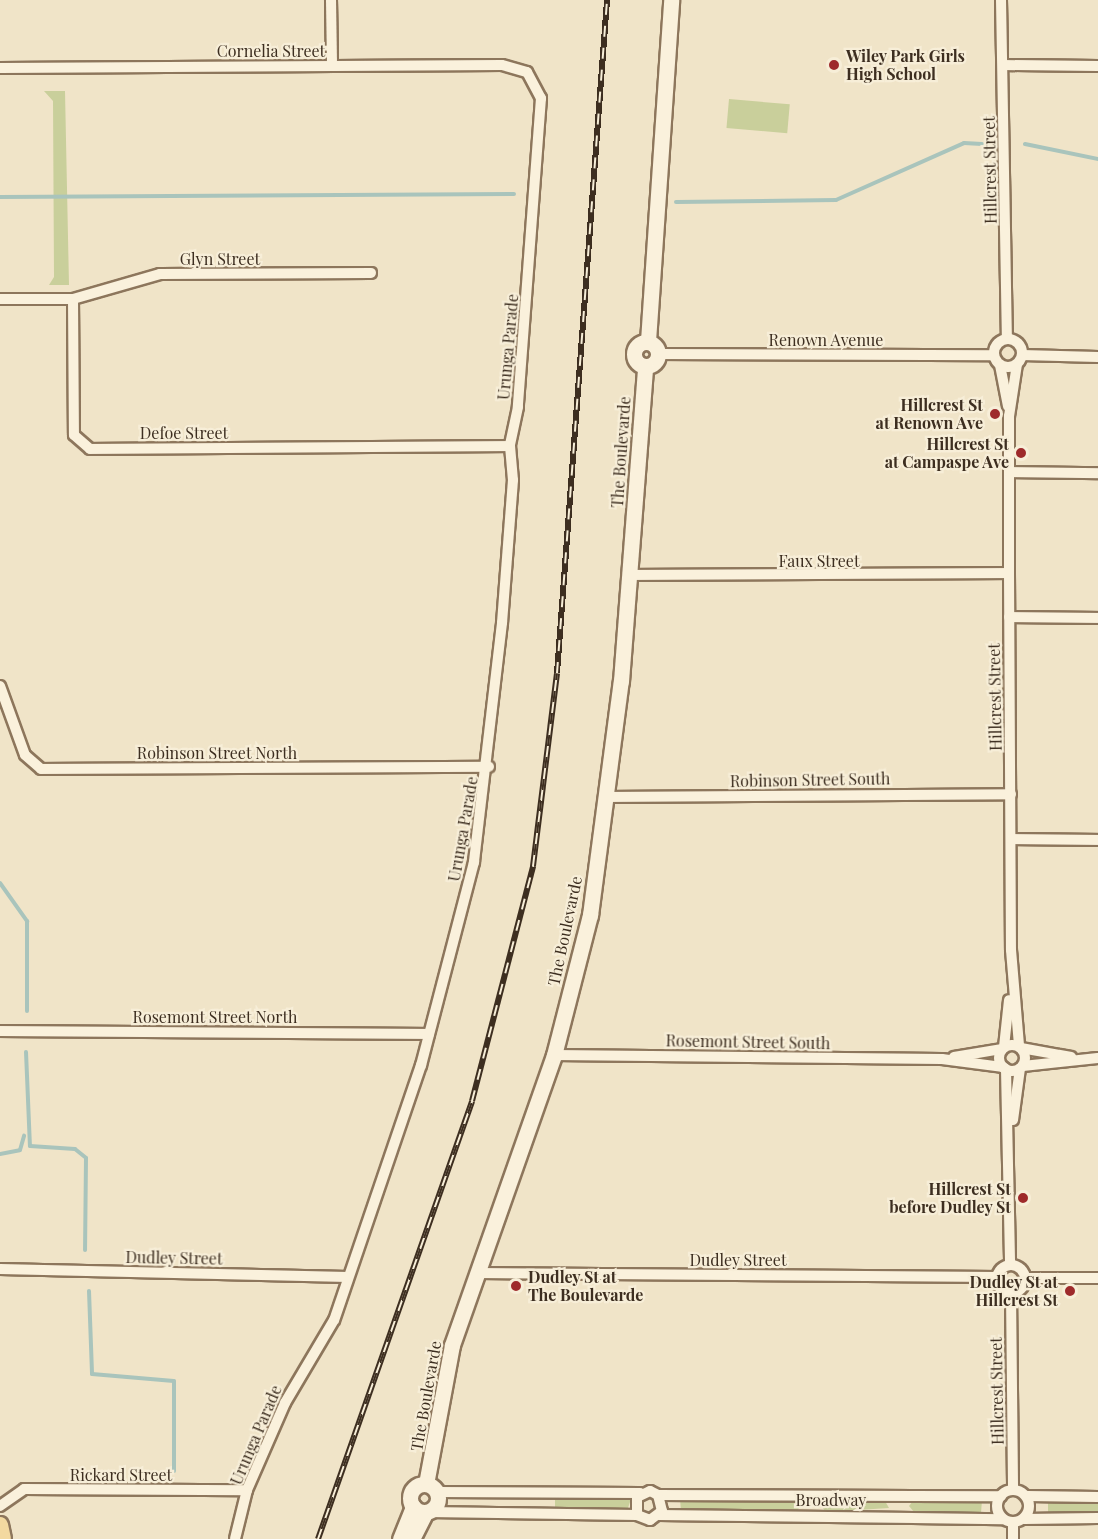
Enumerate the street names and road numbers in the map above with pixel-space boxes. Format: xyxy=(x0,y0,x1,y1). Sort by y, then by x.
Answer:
street label: Cornelia Street xyxy=(217,41,325,61)
street label: Hillcrest Street xyxy=(979,116,1001,224)
street label: Glyn Street xyxy=(180,249,260,269)
street label: Urunga Parade xyxy=(494,293,522,401)
street label: Renown Avenue xyxy=(768,330,884,350)
street label: The Boulevarde xyxy=(608,396,634,508)
street label: Defoe Street xyxy=(140,423,228,443)
street label: Faux Street xyxy=(778,551,860,571)
street label: Hillcrest Street xyxy=(984,643,1006,751)
street label: Robinson Street North xyxy=(137,743,297,763)
street label: Robinson Street South xyxy=(730,769,890,791)
street label: Urunga Parade xyxy=(444,775,482,883)
street label: The Boulevarde xyxy=(544,874,586,988)
street label: Rosemont Street North xyxy=(132,1007,298,1027)
street label: Rosemont Street South xyxy=(665,1031,831,1053)
street label: Dudley Street xyxy=(125,1248,223,1268)
street label: Dudley Street xyxy=(689,1250,787,1270)
street label: Hillcrest Street xyxy=(986,1337,1008,1445)
street label: The Boulevarde xyxy=(407,1339,445,1453)
street label: Urunga Parade xyxy=(226,1382,286,1488)
street label: Rickard Street xyxy=(70,1465,172,1485)
street label: Broadway xyxy=(796,1490,866,1510)

